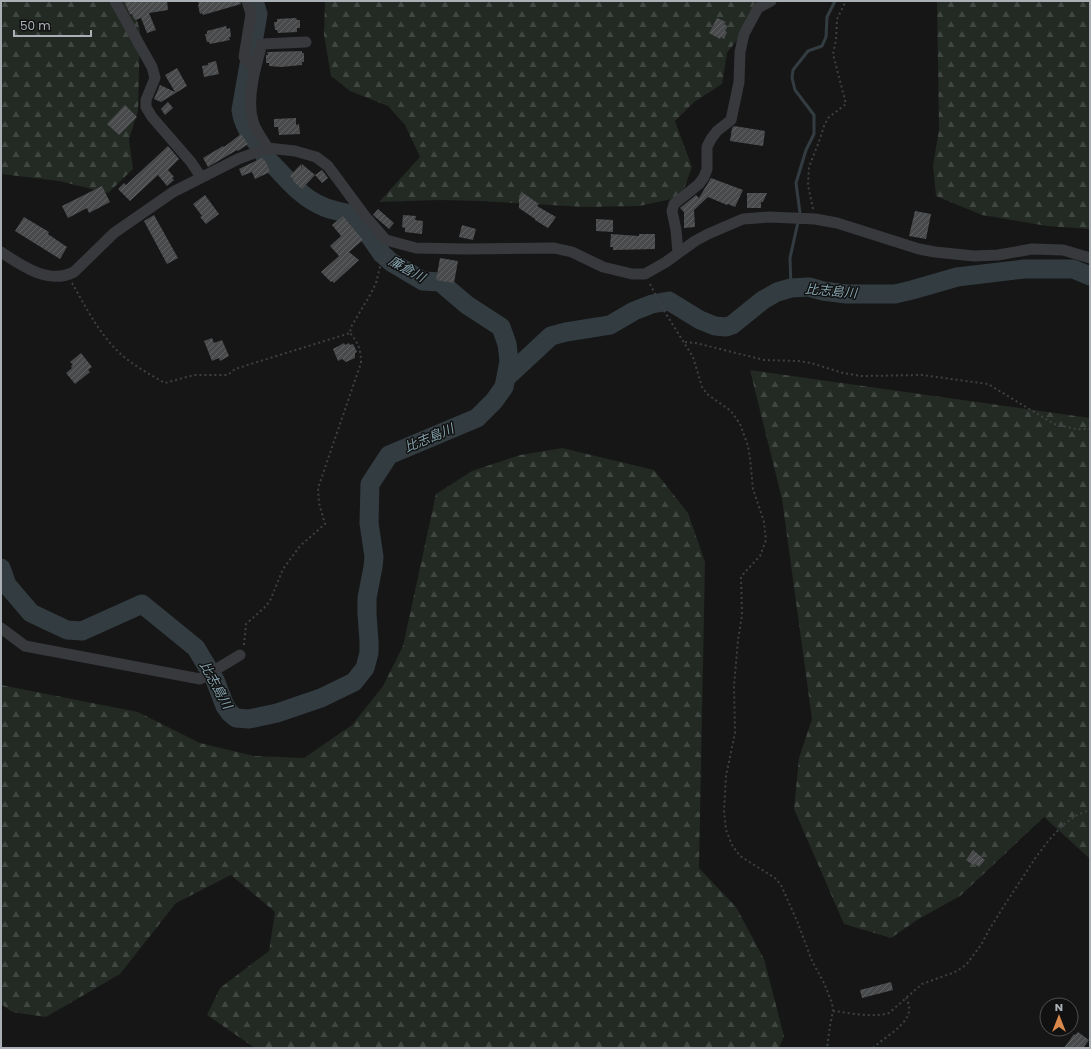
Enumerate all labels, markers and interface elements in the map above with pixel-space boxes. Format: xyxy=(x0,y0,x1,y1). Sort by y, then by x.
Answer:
scale bar xyxy=(14,12,91,38)
text: 50 m xyxy=(20,17,51,34)
water label: 廉倉川 xyxy=(385,251,430,288)
water label: 比志島川 xyxy=(804,279,860,303)
water label: 比志島川 xyxy=(401,418,458,457)
water label: 比志島川 xyxy=(195,658,238,714)
north arrow xyxy=(1039,997,1079,1037)
text: N xyxy=(1055,999,1063,1015)

